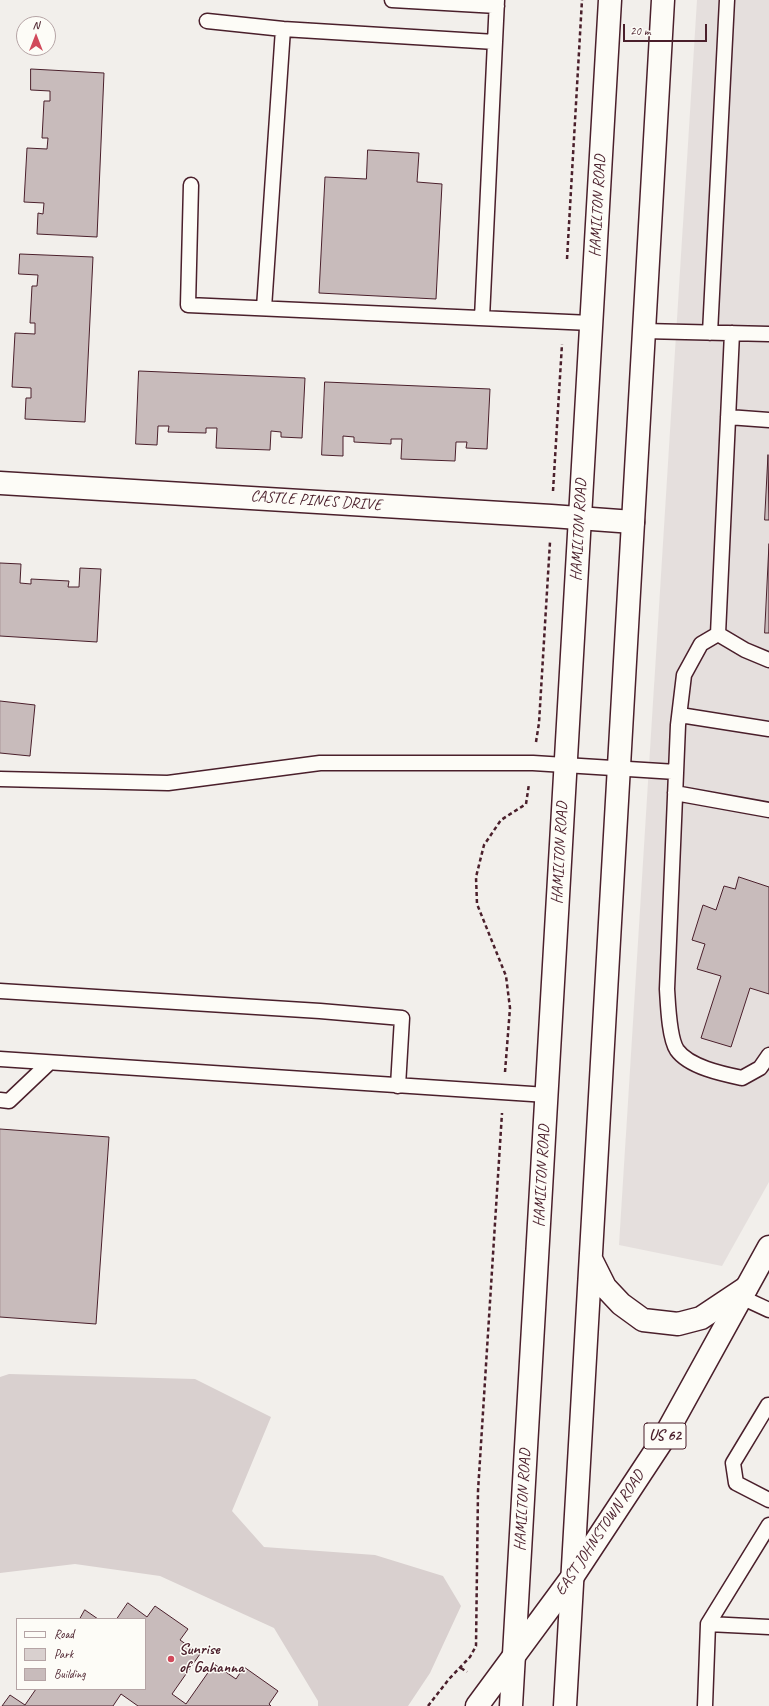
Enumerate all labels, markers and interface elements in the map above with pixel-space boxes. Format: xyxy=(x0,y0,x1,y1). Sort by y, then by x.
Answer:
north arrow xyxy=(16,16,56,56)
scale bar xyxy=(625,16,709,42)
text: N xyxy=(33,18,39,32)
text: 20 m xyxy=(630,23,650,39)
street label: HAMILTON ROAD xyxy=(586,154,610,258)
street label: HAMILTON ROAD xyxy=(567,478,591,582)
street label: CASTLE PINES DRIVE xyxy=(250,487,382,515)
street label: HAMILTON ROAD xyxy=(548,801,572,905)
street label: HAMILTON ROAD xyxy=(530,1124,554,1228)
road number: US 62 xyxy=(644,1423,686,1449)
street label: HAMILTON ROAD xyxy=(511,1448,535,1552)
street label: EAST JOHNSTOWN ROAD xyxy=(551,1467,649,1599)
legend xyxy=(16,1618,146,1690)
text: Road xyxy=(54,1626,74,1642)
place label: Sunrise of Gahanna xyxy=(179,1640,244,1678)
text: Park xyxy=(54,1646,73,1662)
marker: Sunrise of Gahanna xyxy=(166,1654,176,1664)
text: Building xyxy=(54,1666,86,1682)

